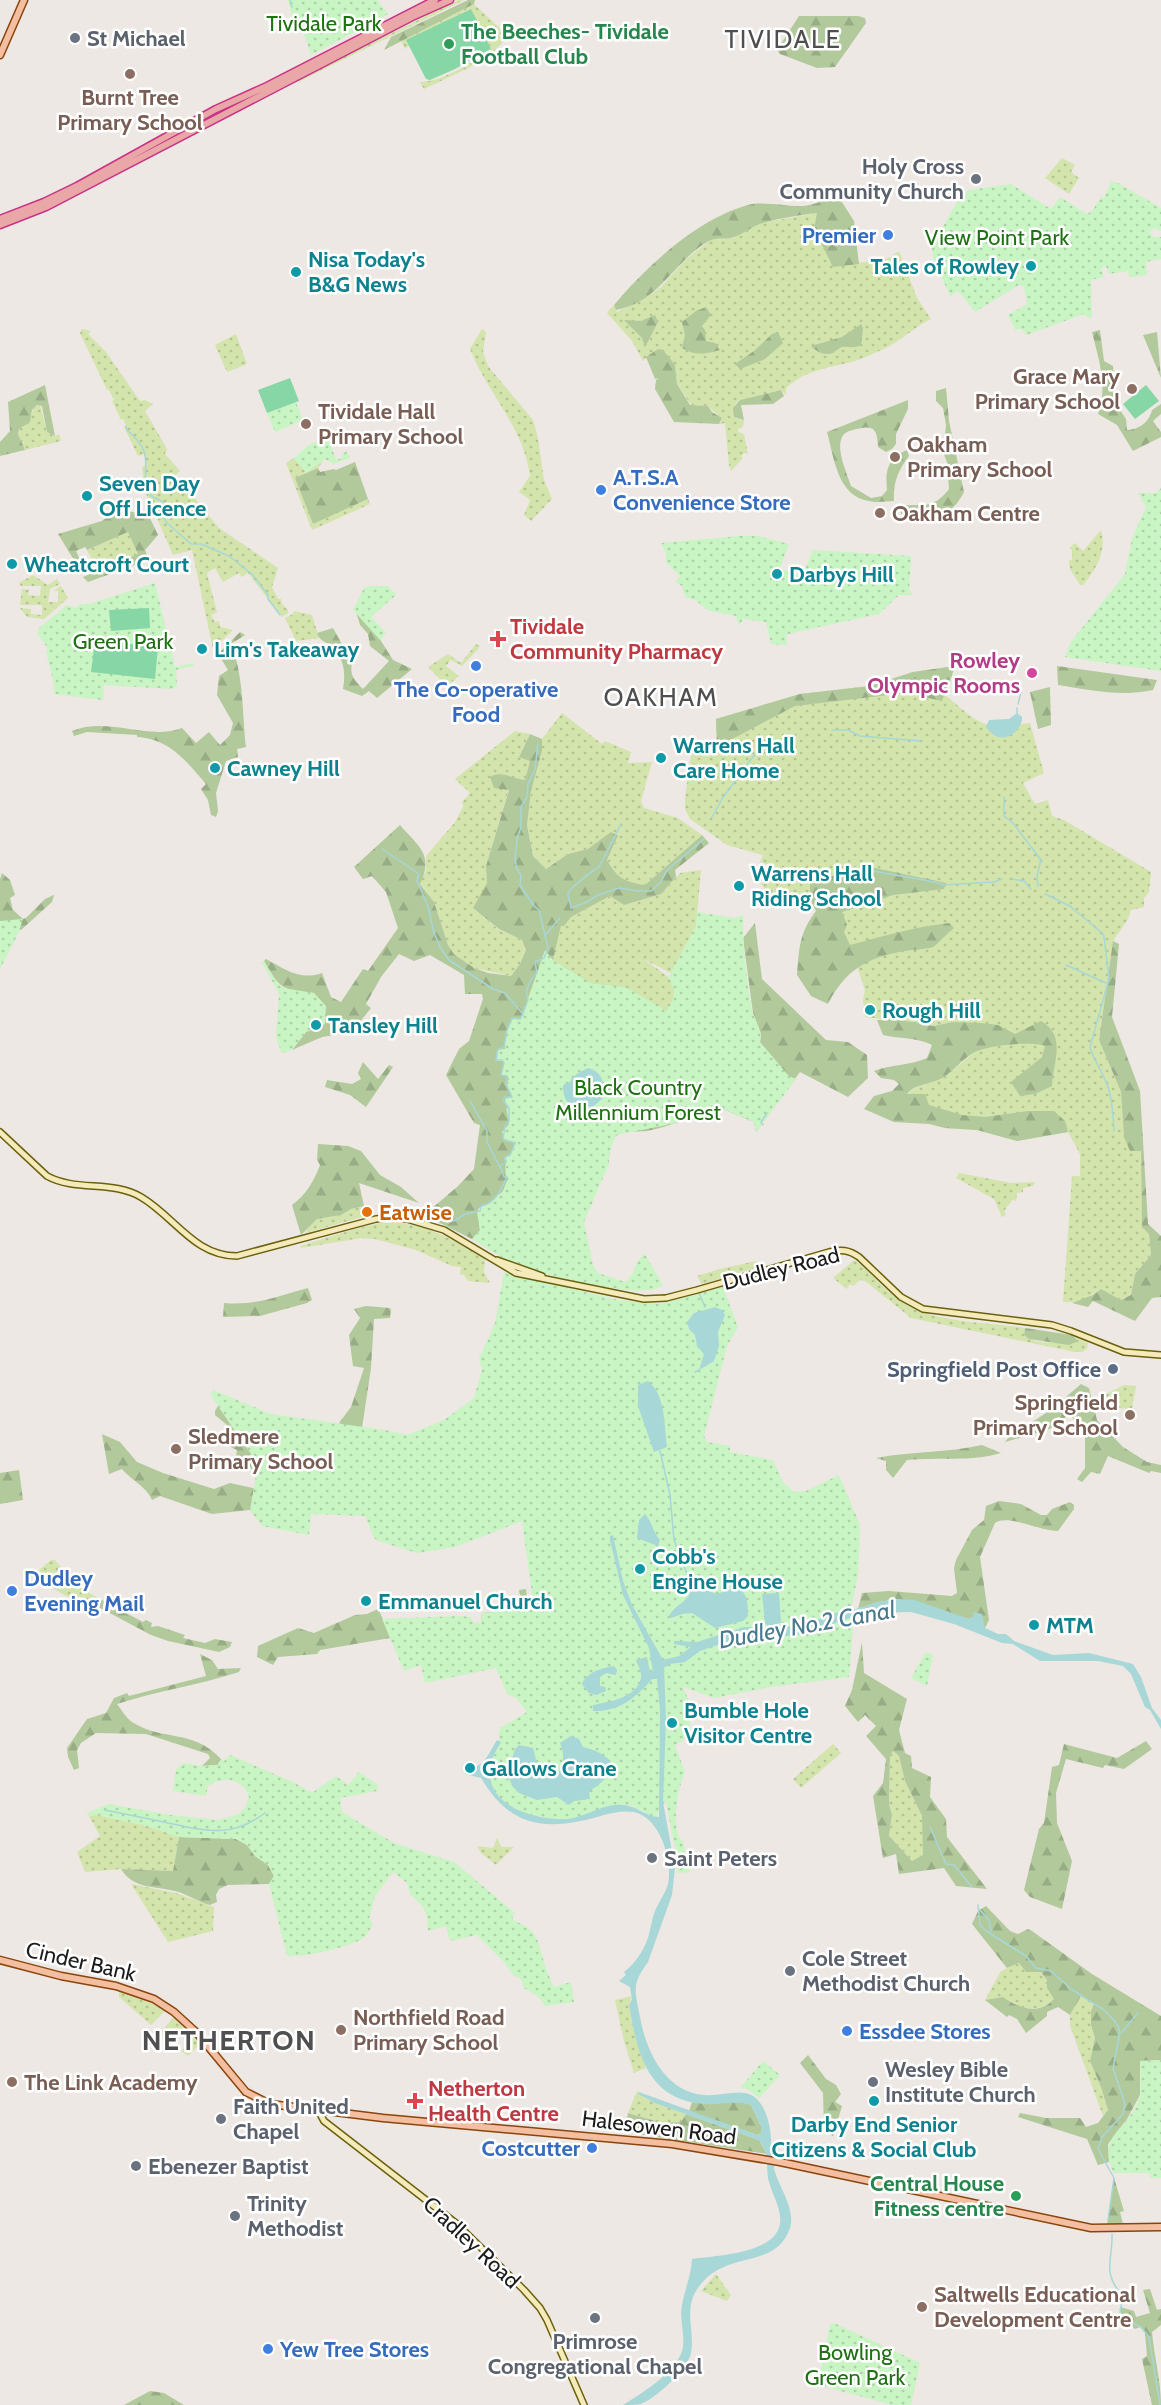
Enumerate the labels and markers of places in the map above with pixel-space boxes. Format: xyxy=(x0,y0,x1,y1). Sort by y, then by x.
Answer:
place label: The Beeches- Tividale Football Club xyxy=(461,18,669,70)
place label: St Michael xyxy=(87,25,186,52)
marker: St Michael xyxy=(68,31,82,45)
marker: The Beeches- Tividale Football Club xyxy=(442,37,456,51)
marker: Burnt Tree Primary School xyxy=(123,67,137,81)
place label: Burnt Tree Primary School xyxy=(57,84,203,136)
place label: Holy Cross Community Church xyxy=(779,153,964,205)
marker: Holy Cross Community Church xyxy=(969,172,983,186)
place label: Premier xyxy=(802,222,877,249)
marker: Premier xyxy=(881,228,895,242)
place label: Nisa Today's B&G News xyxy=(308,246,425,298)
place label: Tales of Rowley xyxy=(871,253,1019,280)
marker: Tales of Rowley xyxy=(1024,259,1038,273)
marker: Nisa Today's B&G News xyxy=(289,265,303,279)
place label: Grace Mary Primary School xyxy=(975,363,1120,415)
marker: Grace Mary Primary School xyxy=(1125,382,1139,396)
place label: Tividale Hall Primary School xyxy=(318,398,464,450)
marker: Tividale Hall Primary School xyxy=(299,417,313,431)
place label: Oakham Primary School xyxy=(907,431,1053,483)
marker: Oakham Primary School xyxy=(888,450,902,464)
place label: A.T.S.A Convenience Store xyxy=(613,464,791,516)
place label: Seven Day Off Licence xyxy=(99,470,206,522)
marker: A.T.S.A Convenience Store xyxy=(594,483,608,497)
marker: Seven Day Off Licence xyxy=(80,489,94,503)
place label: Oakham Centre xyxy=(892,500,1040,527)
marker: Oakham Centre xyxy=(873,506,887,520)
place label: Wheatcroft Court xyxy=(24,551,190,578)
marker: Wheatcroft Court xyxy=(5,557,19,571)
place label: Darbys Hill xyxy=(789,561,894,588)
marker: Darbys Hill xyxy=(770,567,784,581)
place label: Tividale Community Pharmacy xyxy=(510,613,723,665)
marker: Tividale Community Pharmacy xyxy=(491,632,505,646)
place label: Lim's Takeaway xyxy=(214,636,360,663)
marker: Lim's Takeaway xyxy=(195,642,209,656)
place label: Rowley Olympic Rooms xyxy=(867,647,1020,699)
marker: The Co-operative Food xyxy=(469,659,483,673)
marker: Rowley Olympic Rooms xyxy=(1025,666,1039,680)
place label: The Co-operative Food xyxy=(394,676,558,728)
place label: Warrens Hall Care Home xyxy=(673,732,795,784)
marker: Warrens Hall Care Home xyxy=(654,751,668,765)
place label: Cawney Hill xyxy=(227,755,340,782)
marker: Cawney Hill xyxy=(208,761,222,775)
place label: Warrens Hall Riding School xyxy=(751,860,882,912)
marker: Warrens Hall Riding School xyxy=(732,879,746,893)
place label: Rough Hill xyxy=(882,997,981,1024)
marker: Rough Hill xyxy=(863,1003,877,1017)
place label: Tansley Hill xyxy=(328,1012,438,1039)
marker: Tansley Hill xyxy=(309,1018,323,1032)
place label: Eatwise xyxy=(379,1199,452,1226)
marker: Eatwise xyxy=(360,1205,374,1219)
place label: Springfield Post Office xyxy=(887,1356,1101,1383)
marker: Springfield Post Office xyxy=(1106,1362,1120,1376)
place label: Springfield Primary School xyxy=(973,1389,1118,1441)
marker: Springfield Primary School xyxy=(1123,1408,1137,1422)
place label: Sledmere Primary School xyxy=(188,1423,334,1475)
marker: Sledmere Primary School xyxy=(169,1442,183,1456)
place label: Cobb's Engine House xyxy=(652,1543,783,1595)
marker: Cobb's Engine House xyxy=(633,1562,647,1576)
place label: Dudley Evening Mail xyxy=(24,1565,145,1617)
marker: Dudley Evening Mail xyxy=(5,1584,19,1598)
place label: Emmanuel Church xyxy=(378,1588,553,1615)
marker: Emmanuel Church xyxy=(359,1594,373,1608)
place label: MTM xyxy=(1046,1612,1094,1639)
marker: MTM xyxy=(1027,1618,1041,1632)
place label: Bumble Hole Visitor Centre xyxy=(684,1697,812,1749)
marker: Bumble Hole Visitor Centre xyxy=(665,1716,679,1730)
place label: Gallows Crane xyxy=(482,1755,617,1782)
marker: Gallows Crane xyxy=(463,1761,477,1775)
place label: Saint Peters xyxy=(664,1845,777,1872)
marker: Saint Peters xyxy=(645,1851,659,1865)
place label: Cole Street Methodist Church xyxy=(802,1945,970,1997)
marker: Cole Street Methodist Church xyxy=(783,1964,797,1978)
place label: Northfield Road Primary School xyxy=(353,2004,505,2056)
place label: Essdee Stores xyxy=(859,2018,991,2045)
marker: Northfield Road Primary School xyxy=(334,2023,348,2037)
marker: Essdee Stores xyxy=(840,2024,854,2038)
place label: Wesley Bible Institute Church xyxy=(885,2056,1036,2108)
place label: The Link Academy xyxy=(24,2069,198,2096)
marker: The Link Academy xyxy=(5,2075,19,2089)
place label: Netherton Health Centre xyxy=(428,2075,559,2127)
marker: Wesley Bible Institute Church xyxy=(866,2075,880,2089)
marker: Netherton Health Centre xyxy=(406,2092,424,2110)
place label: Faith United Chapel xyxy=(233,2093,349,2145)
marker: Darby End Senior Citizens & Social Club xyxy=(867,2094,881,2108)
place label: Darby End Senior Citizens & Social Club xyxy=(772,2111,976,2163)
marker: Faith United Chapel xyxy=(214,2112,228,2126)
place label: Costcutter xyxy=(482,2135,581,2162)
marker: Costcutter xyxy=(585,2141,599,2155)
place label: Ebenezer Baptist xyxy=(148,2153,309,2180)
marker: Ebenezer Baptist xyxy=(129,2159,143,2173)
place label: Central House Fitness centre xyxy=(870,2170,1004,2222)
marker: Central House Fitness centre xyxy=(1009,2189,1023,2203)
place label: Trinity Methodist xyxy=(247,2190,344,2242)
marker: Trinity Methodist xyxy=(228,2209,242,2223)
place label: Saltwells Educational Development Centre xyxy=(934,2281,1136,2333)
marker: Saltwells Educational Development Centre xyxy=(915,2300,929,2314)
marker: Primrose Congregational Chapel xyxy=(588,2311,602,2325)
place label: Primrose Congregational Chapel xyxy=(488,2328,702,2380)
place label: Yew Tree Stores xyxy=(279,2336,429,2363)
marker: Yew Tree Stores xyxy=(261,2342,275,2356)

